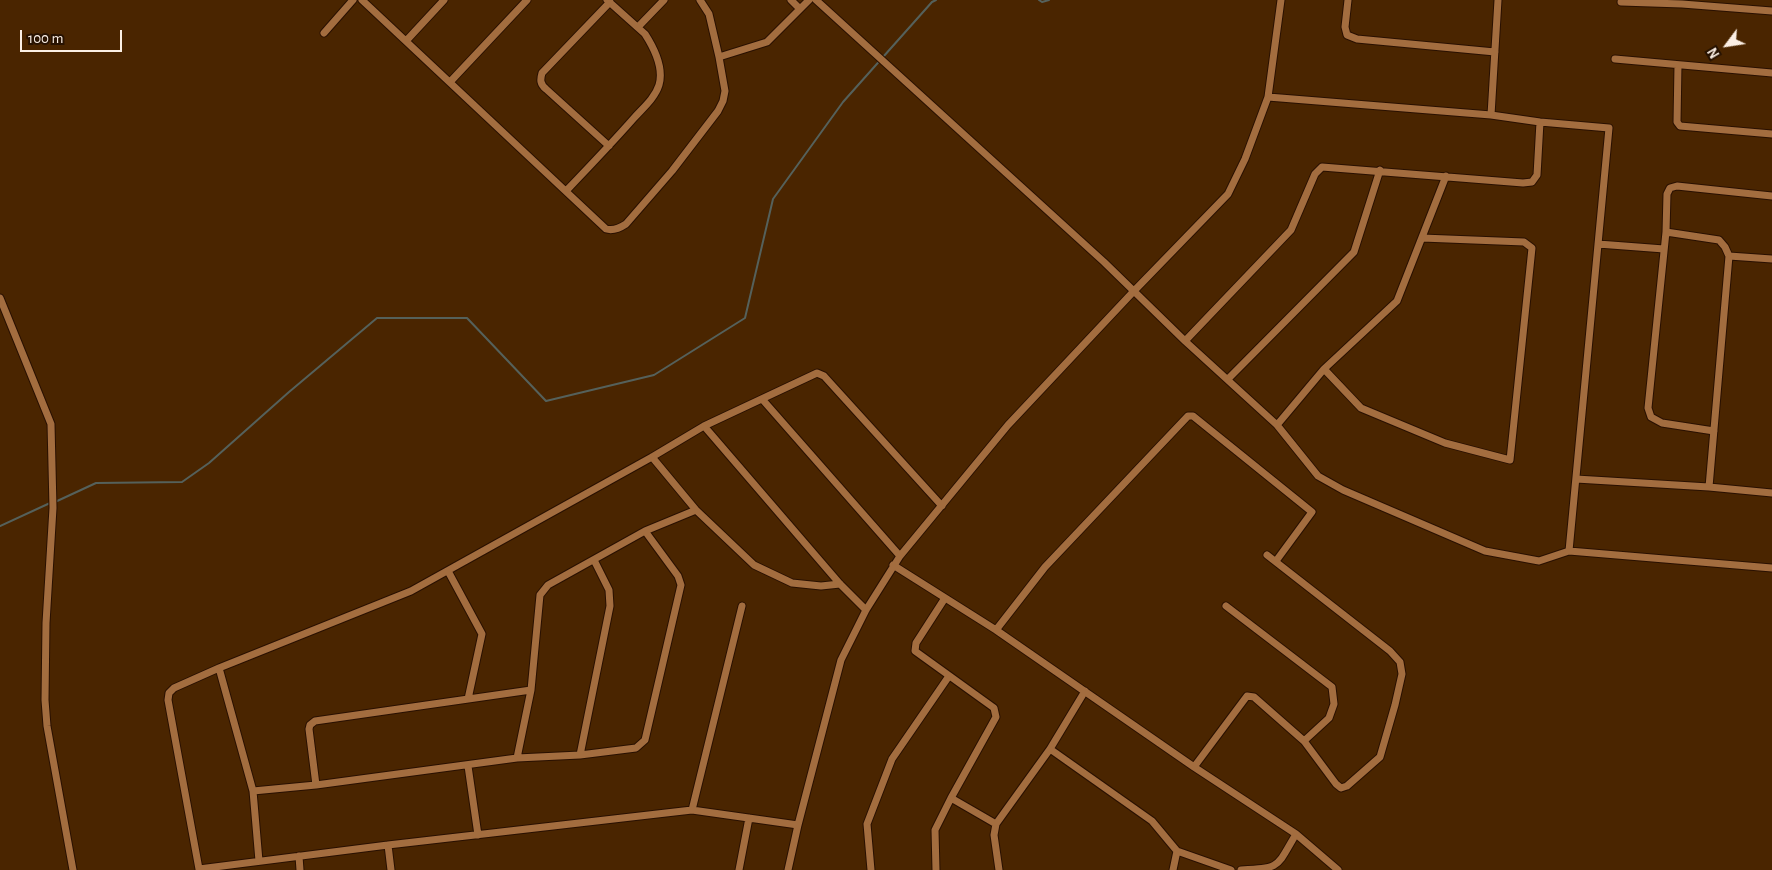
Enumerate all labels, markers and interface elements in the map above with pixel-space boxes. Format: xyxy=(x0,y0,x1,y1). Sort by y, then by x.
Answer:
scale bar xyxy=(22,20,125,52)
north arrow xyxy=(1702,20,1752,70)
text: 100 m xyxy=(28,31,63,46)
text: N xyxy=(1706,45,1723,61)

